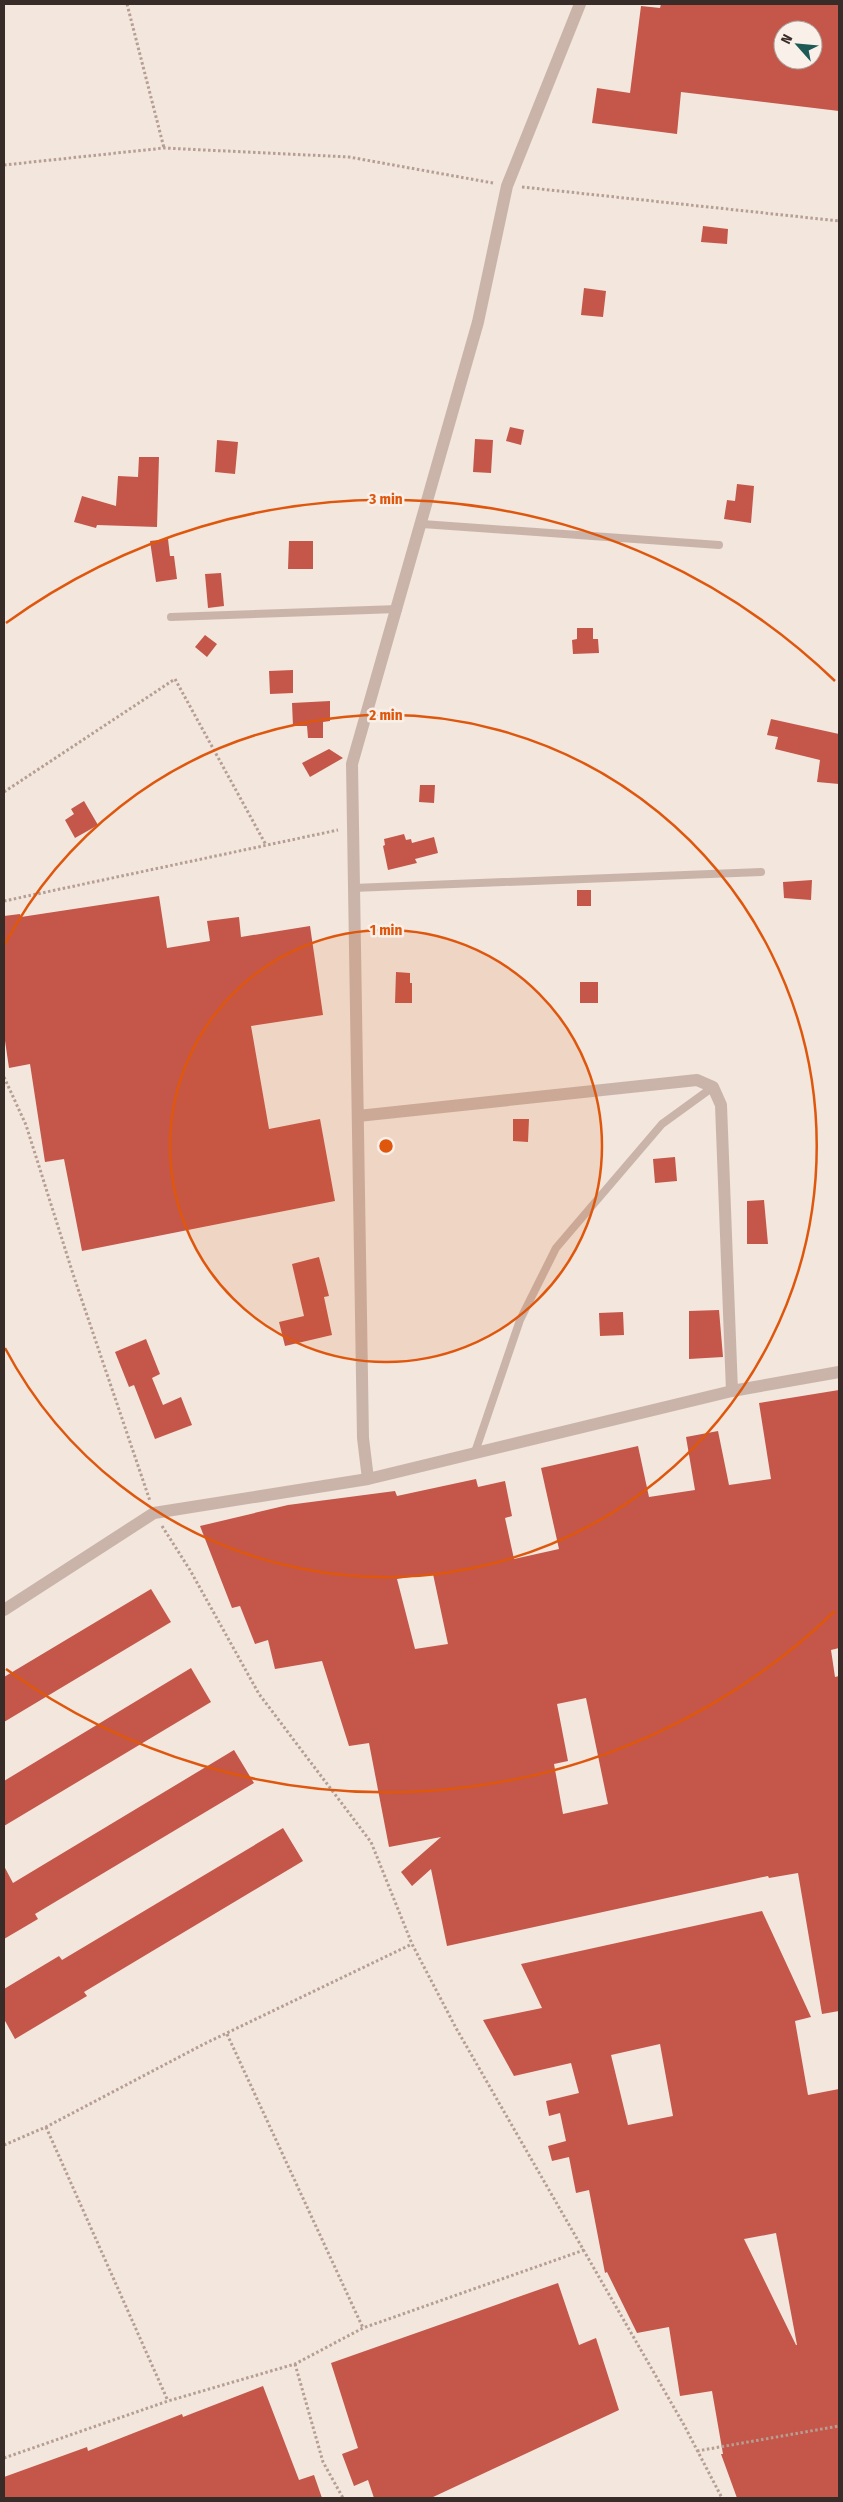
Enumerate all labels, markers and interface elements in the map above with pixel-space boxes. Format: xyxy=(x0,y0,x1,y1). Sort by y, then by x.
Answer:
north arrow xyxy=(773,20,823,70)
text: N xyxy=(777,32,796,47)
text: 3 min xyxy=(368,490,403,508)
text: 2 min xyxy=(368,706,403,724)
text: 1 min xyxy=(370,921,402,939)
centre of rings xyxy=(377,1137,395,1155)

